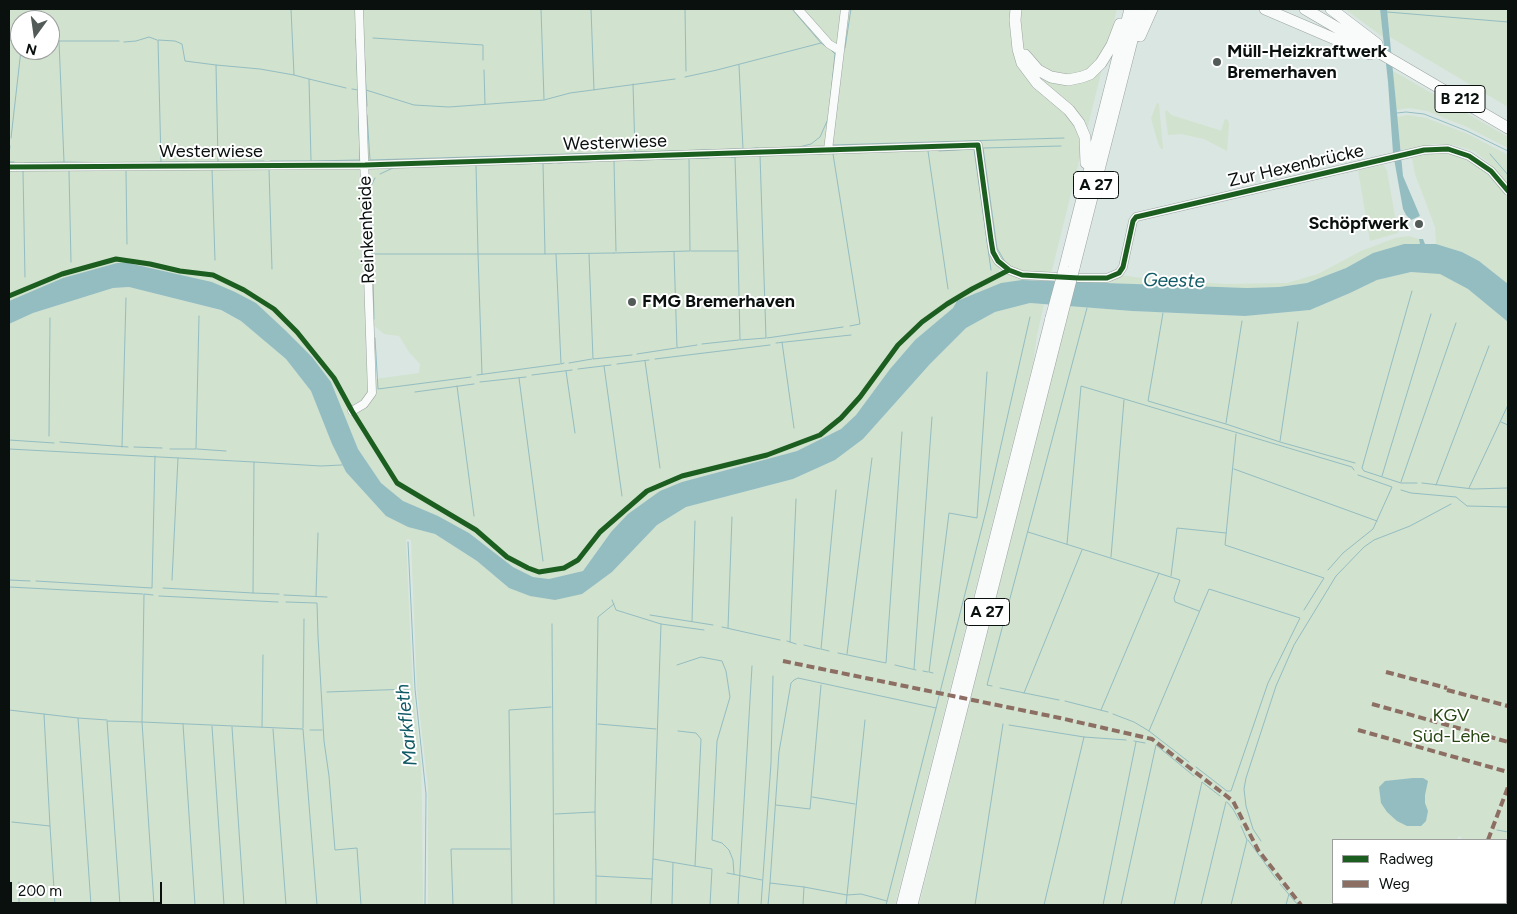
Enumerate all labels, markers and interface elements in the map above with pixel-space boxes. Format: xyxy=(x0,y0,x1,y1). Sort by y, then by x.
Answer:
north arrow xyxy=(10,10,60,60)
text: N xyxy=(24,40,39,59)
place label: Müll-Heizkraftwerk Bremerhaven xyxy=(1227,41,1387,84)
marker: Müll-Heizkraftwerk Bremerhaven xyxy=(1211,56,1223,68)
road number: B 212 xyxy=(1435,86,1485,112)
street label: Westerwiese xyxy=(563,130,667,156)
street label: Zur Hexenbrücke xyxy=(1226,140,1366,192)
street label: Westerwiese xyxy=(159,141,263,163)
road number: A 27 xyxy=(1074,172,1118,198)
street label: Reinkenheide xyxy=(354,176,380,284)
place label: Schöpfwerk xyxy=(1308,213,1409,235)
marker: Schöpfwerk xyxy=(1413,218,1425,230)
water label: Geeste xyxy=(1143,269,1205,293)
place label: FMG Bremerhaven xyxy=(642,291,795,313)
marker: FMG Bremerhaven xyxy=(626,296,638,308)
road number: A 27 xyxy=(964,598,1010,626)
water label: Markfleth xyxy=(391,683,423,767)
park label: KGV Süd-Lehe xyxy=(1412,705,1490,748)
legend xyxy=(1332,839,1507,904)
text: Radweg xyxy=(1379,850,1433,868)
scale bar xyxy=(12,872,165,904)
text: Weg xyxy=(1379,875,1410,893)
text: 200 m xyxy=(18,882,62,900)

